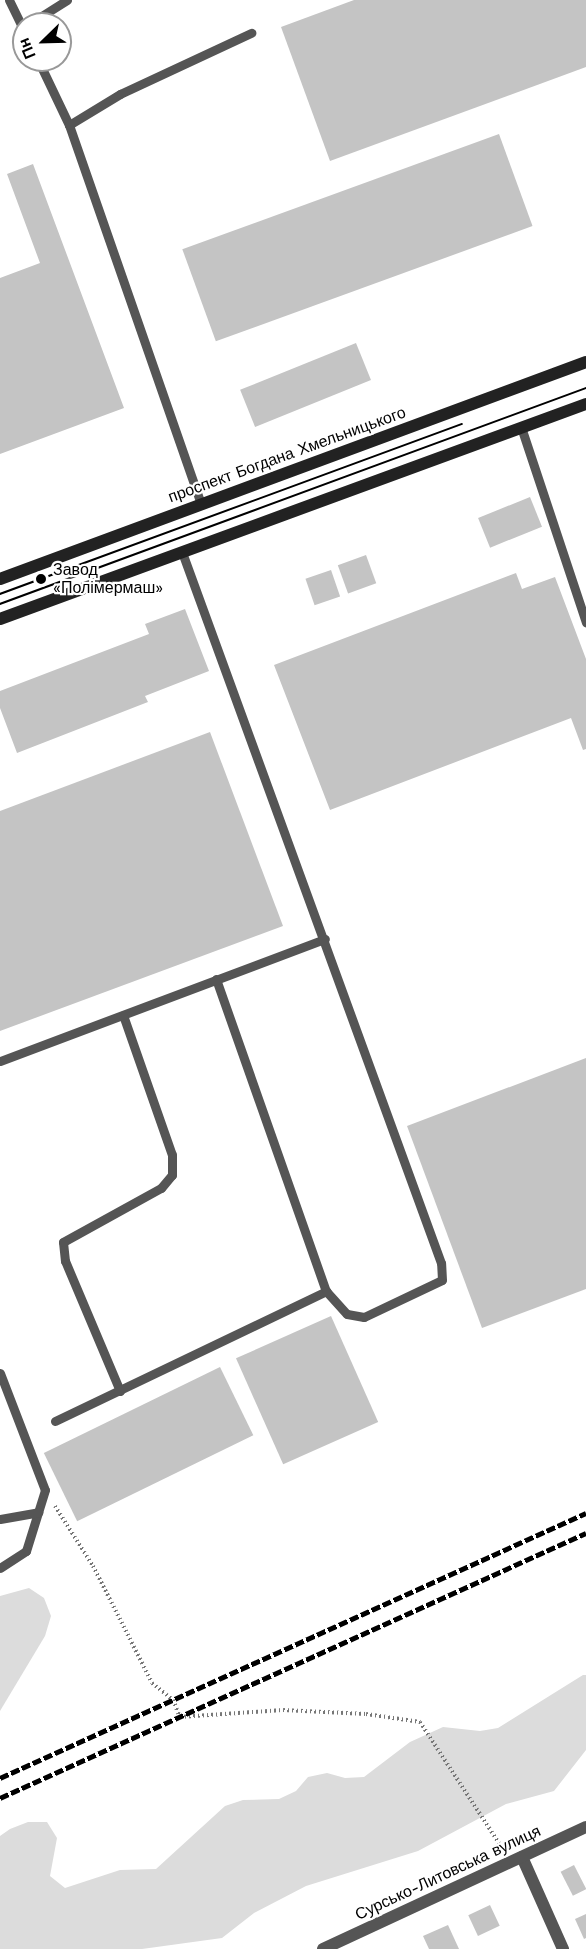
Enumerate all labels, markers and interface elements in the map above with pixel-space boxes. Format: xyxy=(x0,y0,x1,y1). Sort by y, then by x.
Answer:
north arrow xyxy=(12,12,72,72)
text: Пн xyxy=(14,35,40,62)
street label: проспект Богдана Хмельницького xyxy=(166,403,408,507)
place label: Завод «Полімермаш» xyxy=(53,560,163,598)
marker: Завод «Полімермаш» xyxy=(34,572,48,586)
street label: Сурсько-Литовська вулиця xyxy=(352,1821,544,1925)

